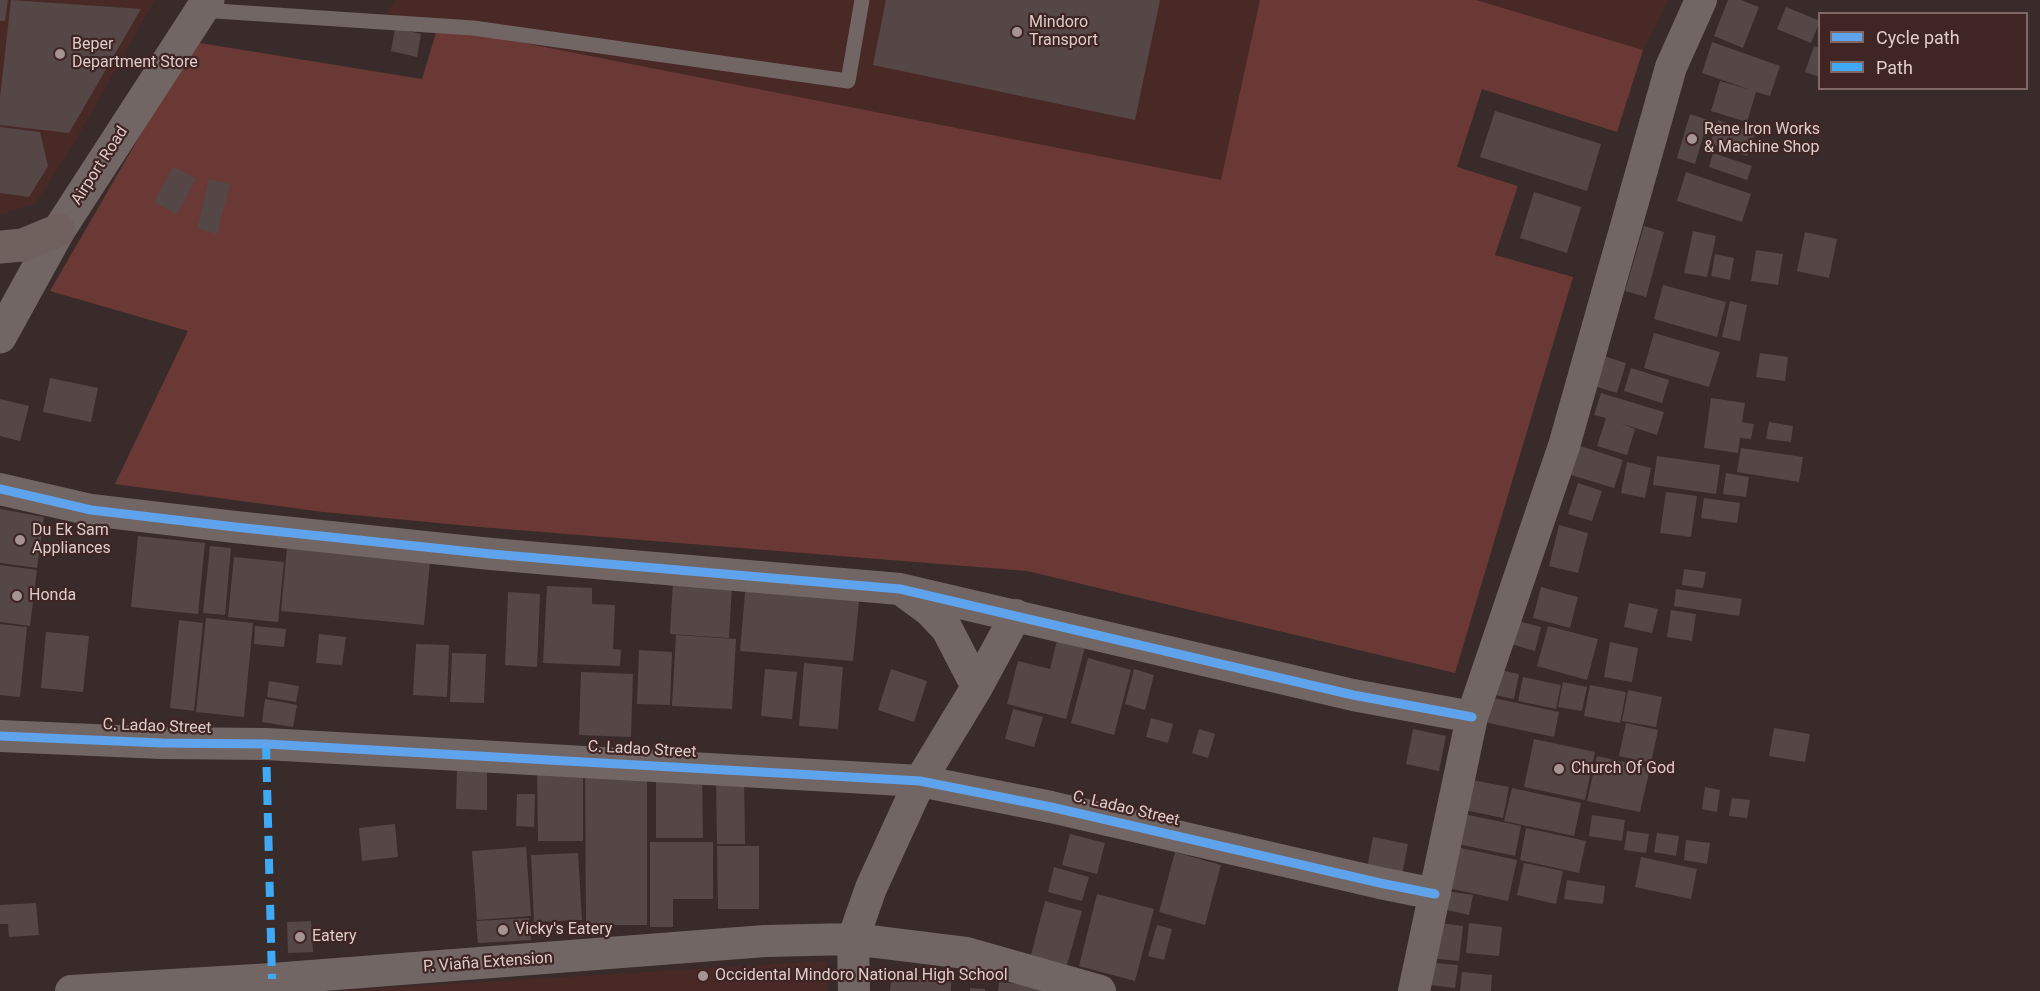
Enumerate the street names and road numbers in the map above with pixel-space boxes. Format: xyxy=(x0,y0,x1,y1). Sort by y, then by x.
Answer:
street label: Airport Road xyxy=(68,123,132,209)
street label: C. Ladao Street xyxy=(102,716,212,738)
street label: C. Ladao Street xyxy=(587,738,697,762)
street label: C. Ladao Street xyxy=(1071,787,1181,831)
street label: P. Viaña Extension xyxy=(423,949,553,977)

